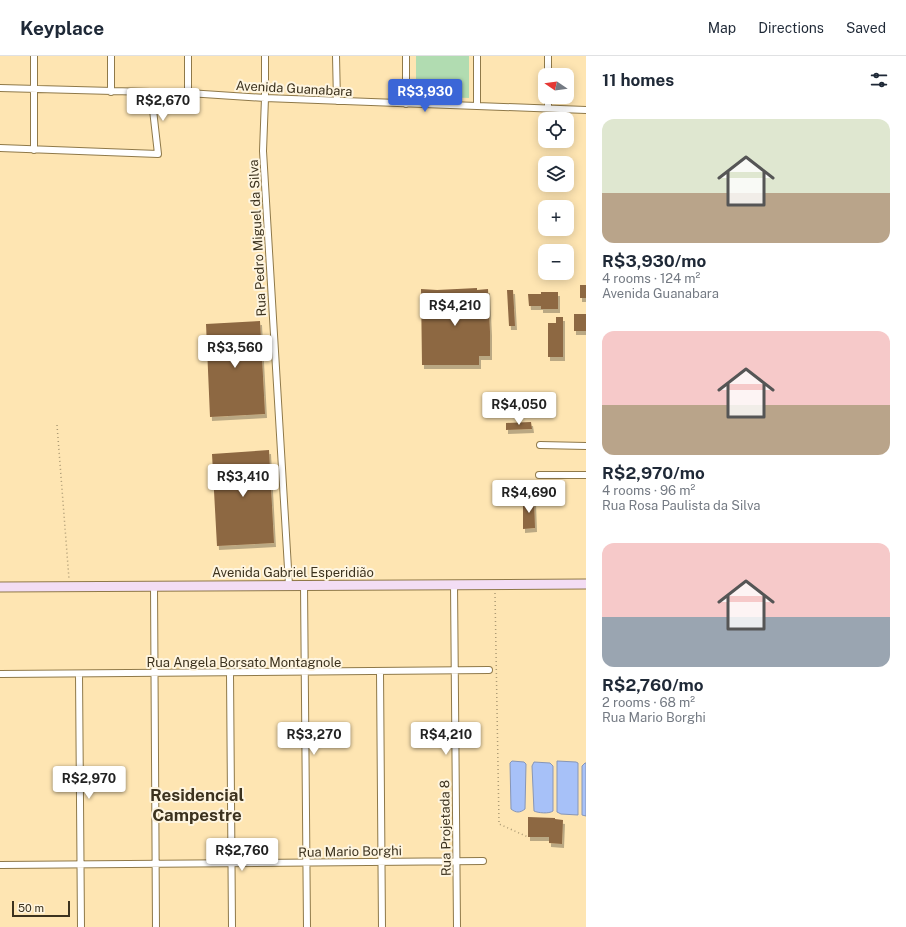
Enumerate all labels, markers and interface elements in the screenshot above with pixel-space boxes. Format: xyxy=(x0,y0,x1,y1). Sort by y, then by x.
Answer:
text: Keyplace xyxy=(20,17,104,39)
text: Map xyxy=(708,20,736,36)
text: Directions xyxy=(758,20,824,36)
text: Saved xyxy=(846,20,886,36)
north arrow xyxy=(538,68,574,104)
map controls xyxy=(538,68,574,280)
icon: filters xyxy=(868,69,890,91)
text: 11 homes xyxy=(602,70,674,90)
street label: Avenida Guanabara xyxy=(235,78,353,99)
pin: R$3,930 xyxy=(388,79,462,113)
text: R$3,930 xyxy=(397,84,453,99)
pin: R$2,670 xyxy=(126,88,200,122)
text: R$2,670 xyxy=(136,93,190,108)
button: locate xyxy=(538,112,574,148)
icon: home xyxy=(710,145,782,217)
button: layers xyxy=(538,156,574,192)
street label: Rua Pedro Miguel da Silva xyxy=(246,159,269,317)
button: + xyxy=(538,200,574,236)
button: − xyxy=(538,244,574,280)
text: R$3,930/mo xyxy=(602,251,706,271)
text: 4 rooms · 124 m² xyxy=(602,271,700,286)
text: Avenida Guanabara xyxy=(602,286,719,301)
pin: R$4,210 xyxy=(418,293,492,327)
text: R$4,210 xyxy=(429,298,481,313)
pin: R$3,560 xyxy=(198,335,272,369)
text: R$3,560 xyxy=(207,340,263,355)
icon: home xyxy=(710,357,782,429)
pin: R$4,050 xyxy=(482,392,556,426)
text: R$4,050 xyxy=(491,397,547,412)
text: R$2,970/mo xyxy=(602,463,705,483)
pin: R$3,410 xyxy=(206,464,280,498)
text: R$3,410 xyxy=(217,469,269,484)
pin: R$4,690 xyxy=(492,480,566,514)
text: 4 rooms · 96 m² xyxy=(602,483,695,498)
text: R$4,690 xyxy=(501,485,557,500)
text: Rua Rosa Paulista da Silva xyxy=(602,498,761,513)
street label: Avenida Gabriel Esperidião xyxy=(212,565,374,580)
icon: home xyxy=(710,569,782,641)
street label: Rua Angela Borsato Montagnole xyxy=(147,655,341,670)
text: R$2,760/mo xyxy=(602,675,704,695)
text: 2 rooms · 68 m² xyxy=(602,695,695,710)
text: Rua Mario Borghi xyxy=(602,710,706,725)
pin: R$3,270 xyxy=(277,722,351,756)
pin: R$4,210 xyxy=(409,722,483,756)
text: R$3,270 xyxy=(286,727,342,742)
text: R$4,210 xyxy=(420,727,472,742)
pin: R$2,970 xyxy=(52,766,126,800)
text: R$2,970 xyxy=(62,771,116,786)
street label: Rua Projetada 8 xyxy=(437,780,454,876)
district label: Residencial Campestre xyxy=(150,785,244,825)
pin: R$2,760 xyxy=(205,838,279,872)
text: R$2,760 xyxy=(215,843,269,858)
street label: Rua Mario Borghi xyxy=(298,843,402,860)
scale bar xyxy=(12,899,70,918)
text: 50 m xyxy=(18,902,44,914)

